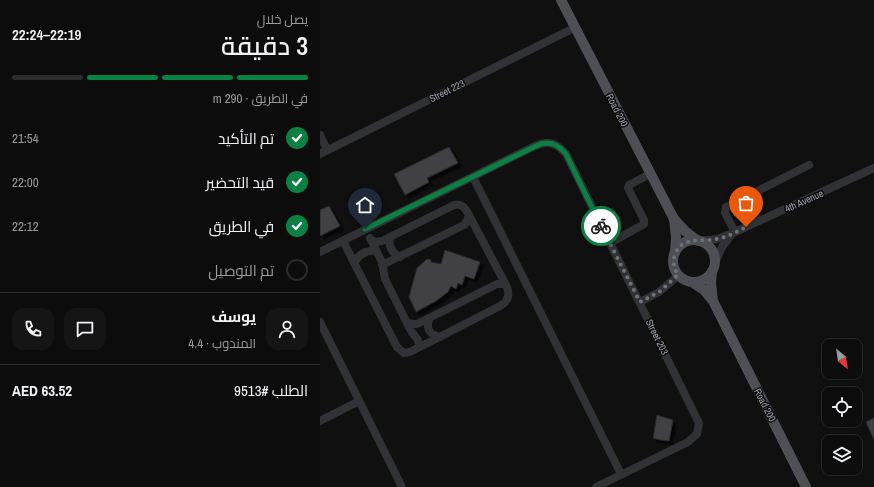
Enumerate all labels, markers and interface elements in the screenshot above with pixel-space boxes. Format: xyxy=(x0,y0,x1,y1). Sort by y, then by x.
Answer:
text: يصل خلال xyxy=(257,11,308,28)
text: 22:19–22:24 xyxy=(12,24,81,45)
text: 3 دقيقة xyxy=(221,28,308,63)
street label: Street 223 xyxy=(427,77,467,105)
text: في الطريق · 290 m xyxy=(213,90,308,107)
street label: Road 200 xyxy=(603,91,631,129)
icon: check xyxy=(286,127,308,149)
text: تم التأكيد xyxy=(218,128,274,149)
text: 21:54 xyxy=(12,130,39,147)
icon: check xyxy=(286,171,308,193)
text: قيد التحضير xyxy=(206,172,274,193)
text: 22:00 xyxy=(12,174,39,191)
pin xyxy=(729,186,763,227)
street label: 4th Avenue xyxy=(783,187,826,215)
pin xyxy=(348,188,382,229)
icon: bag xyxy=(735,192,757,214)
icon: home xyxy=(354,194,376,216)
courier xyxy=(581,206,621,246)
icon: check xyxy=(286,215,308,237)
icon: bike xyxy=(590,215,612,237)
text: في الطريق xyxy=(209,216,274,237)
text: 22:12 xyxy=(12,218,39,235)
text: تم التوصيل xyxy=(208,260,274,281)
text: يوسف xyxy=(211,306,256,327)
button: phone xyxy=(12,308,54,350)
button: chat xyxy=(64,308,106,350)
button: person xyxy=(266,308,308,350)
street label: Street 203 xyxy=(643,317,671,357)
text: المندوب · 4.4 xyxy=(188,335,256,352)
north arrow xyxy=(822,339,862,379)
map controls xyxy=(822,339,862,475)
text: AED 63.52 xyxy=(12,380,72,401)
text: الطلب #9513 xyxy=(234,380,308,401)
street label: Road 200 xyxy=(751,386,779,424)
button: locate xyxy=(822,387,862,427)
button: layers xyxy=(822,435,862,475)

